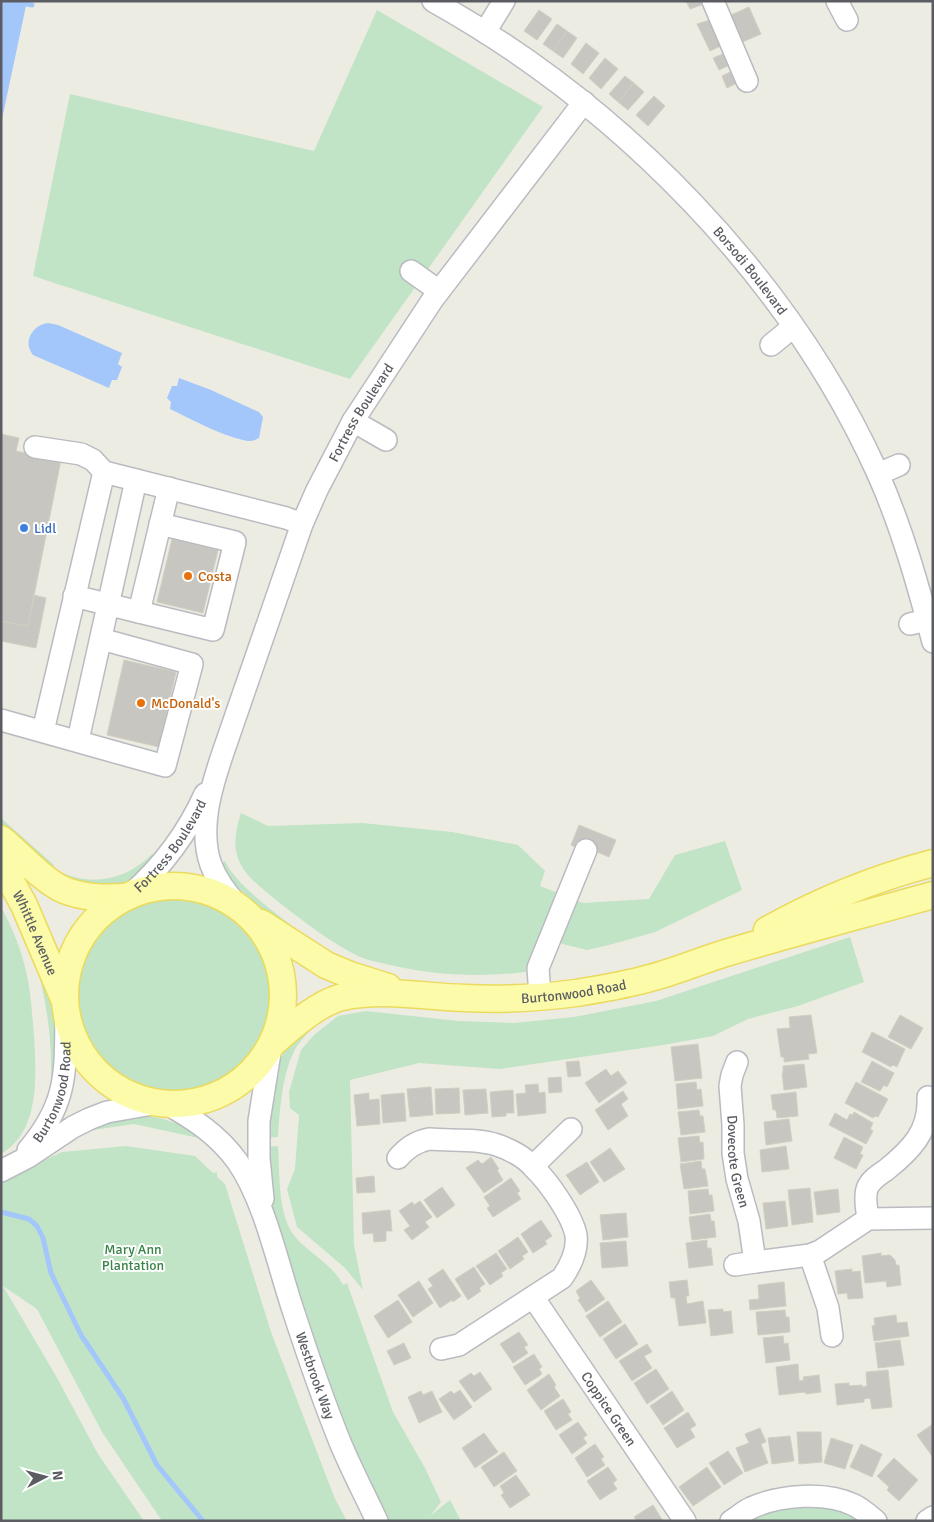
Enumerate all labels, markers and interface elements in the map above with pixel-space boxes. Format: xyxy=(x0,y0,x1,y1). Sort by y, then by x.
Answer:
street label: Borsodi Boulevard xyxy=(709,223,791,318)
street label: Fortress Boulevard xyxy=(325,360,397,465)
place label: Lidl xyxy=(34,520,56,537)
marker: Lidl xyxy=(18,522,30,534)
place label: Costa xyxy=(198,568,232,585)
marker: Costa xyxy=(182,570,194,582)
place label: McDonald's xyxy=(151,695,220,712)
marker: McDonald's xyxy=(135,697,147,709)
street label: Fortress Boulevard xyxy=(131,797,210,896)
street label: Whittle Avenue xyxy=(9,888,61,978)
street label: Burtonwood Road xyxy=(520,976,628,1007)
street label: Burtonwood Road xyxy=(29,1041,75,1146)
street label: Dovecote Green xyxy=(723,1114,753,1210)
park label: Mary Ann Plantation xyxy=(102,1241,164,1274)
street label: Westbrook Way xyxy=(292,1330,338,1422)
street label: Coppice Green xyxy=(577,1368,640,1450)
north arrow xyxy=(20,1452,70,1502)
text: N xyxy=(48,1470,66,1481)

